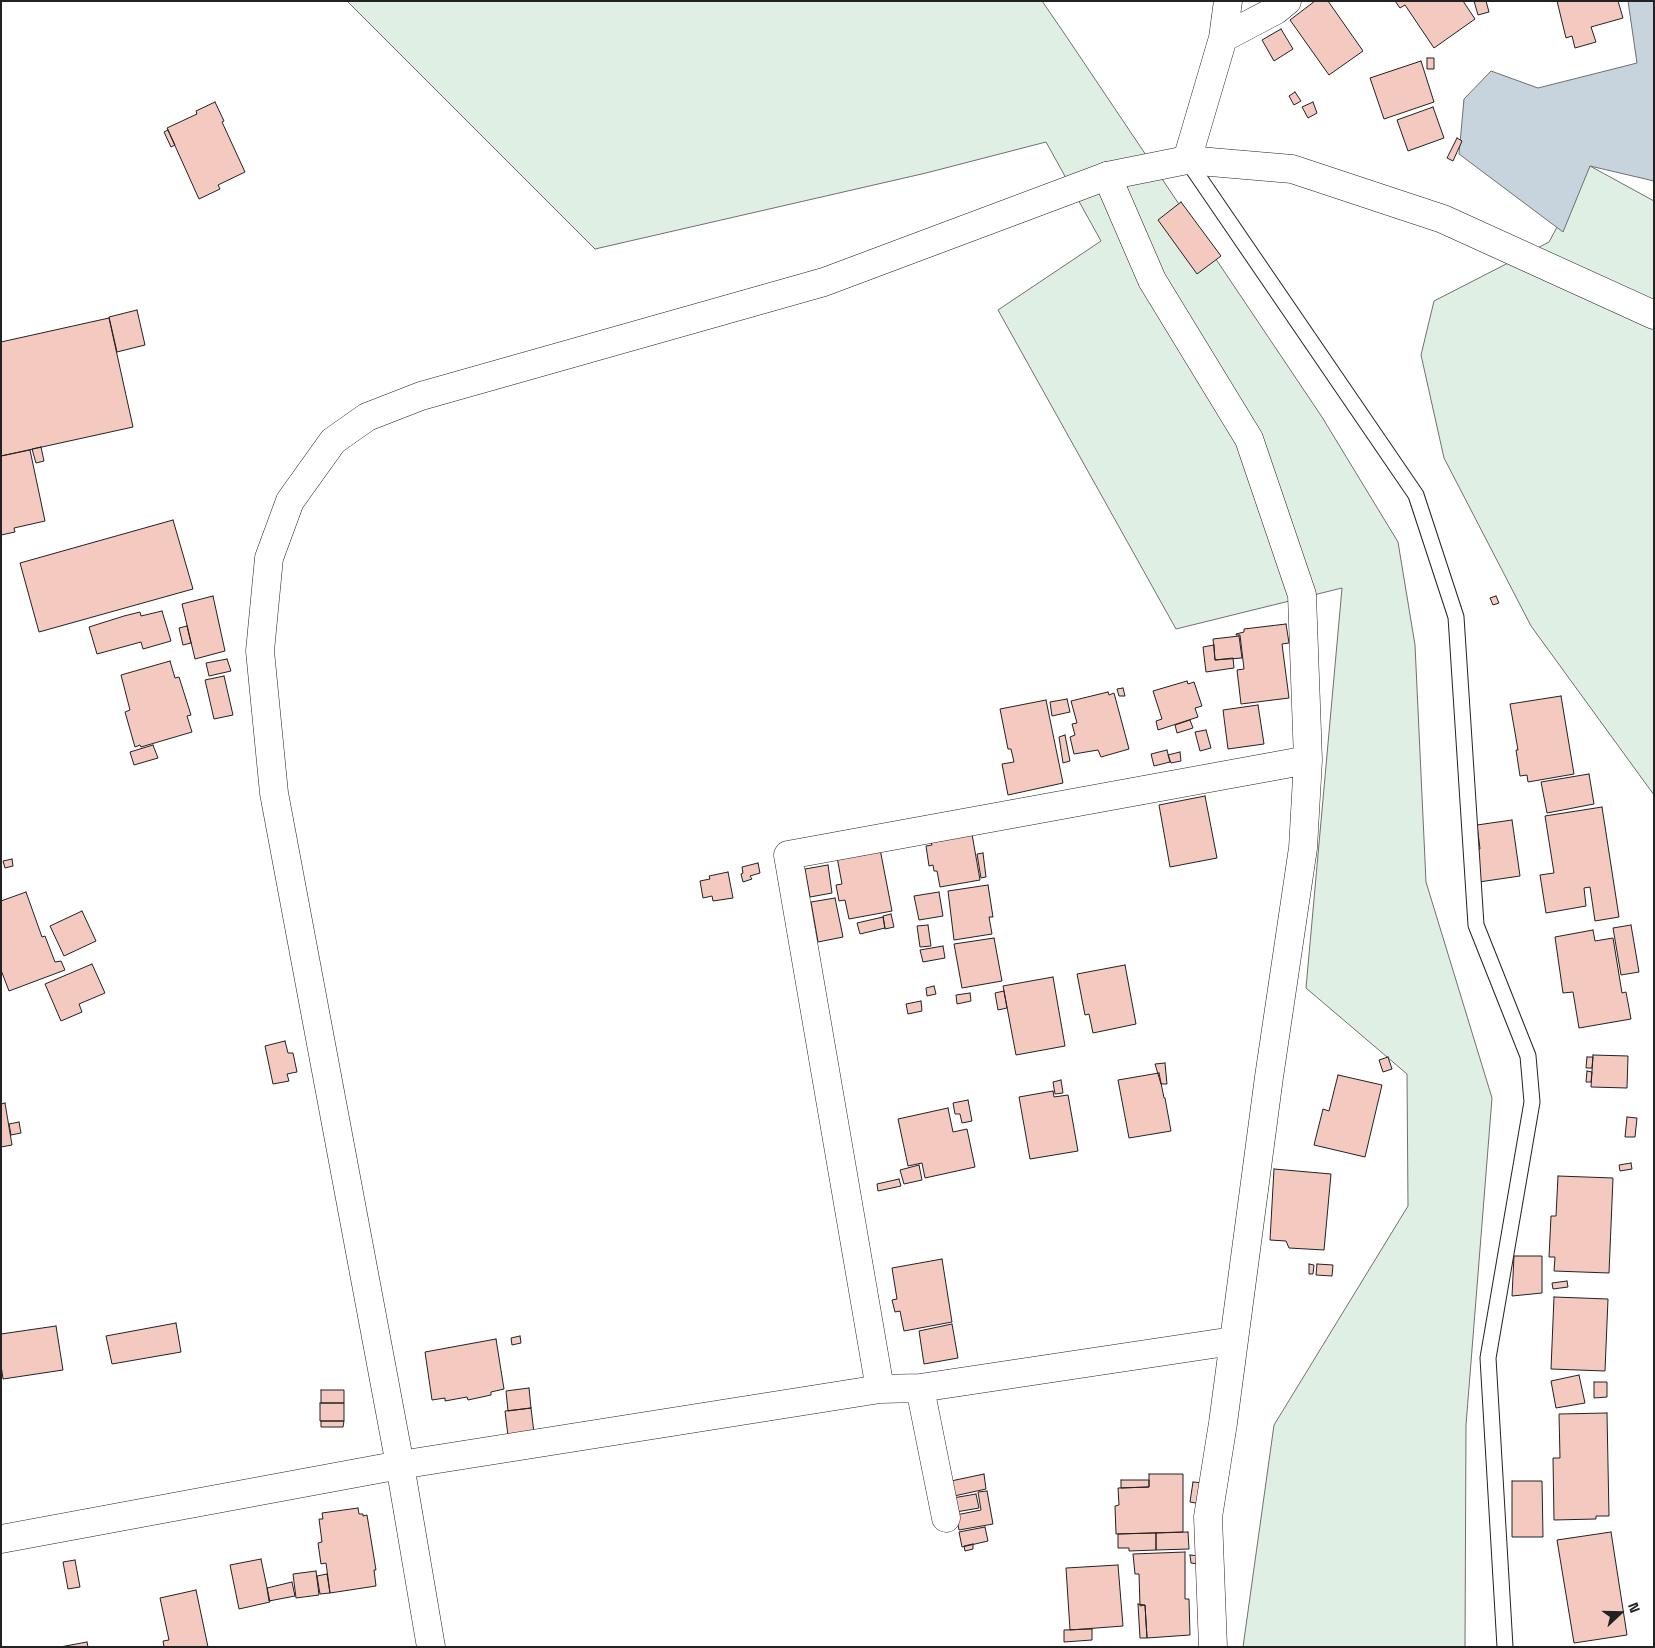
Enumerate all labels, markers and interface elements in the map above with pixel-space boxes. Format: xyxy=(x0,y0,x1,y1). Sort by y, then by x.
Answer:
north arrow xyxy=(1595,1588,1645,1638)
text: N xyxy=(1624,1600,1644,1615)

